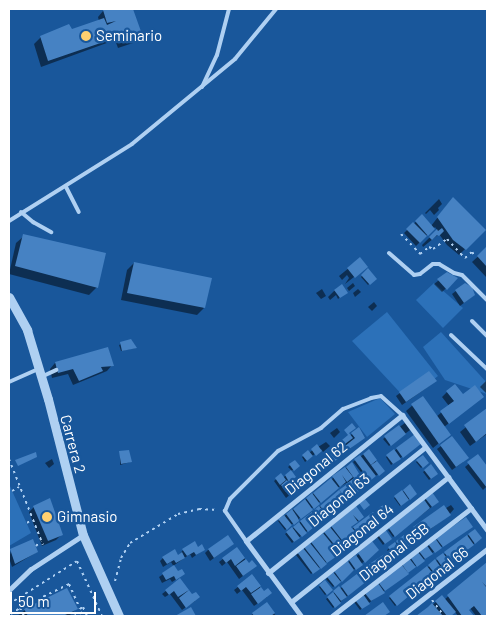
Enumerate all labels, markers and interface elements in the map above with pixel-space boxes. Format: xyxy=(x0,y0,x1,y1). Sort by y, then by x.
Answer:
place label: Seminario xyxy=(96,27,162,45)
marker: Seminario xyxy=(80,30,92,42)
street label: Carrera 2 xyxy=(57,413,89,475)
street label: Diagonal 62 xyxy=(281,437,351,499)
street label: Diagonal 63 xyxy=(304,470,374,530)
street label: Diagonal 64 xyxy=(327,500,397,560)
place label: Gimnasio xyxy=(57,508,117,526)
marker: Gimnasio xyxy=(41,511,53,523)
street label: Diagonal 65B xyxy=(355,519,433,585)
street label: Diagonal 66 xyxy=(402,543,472,603)
scale bar xyxy=(12,582,99,614)
text: 50 m xyxy=(18,592,50,610)

